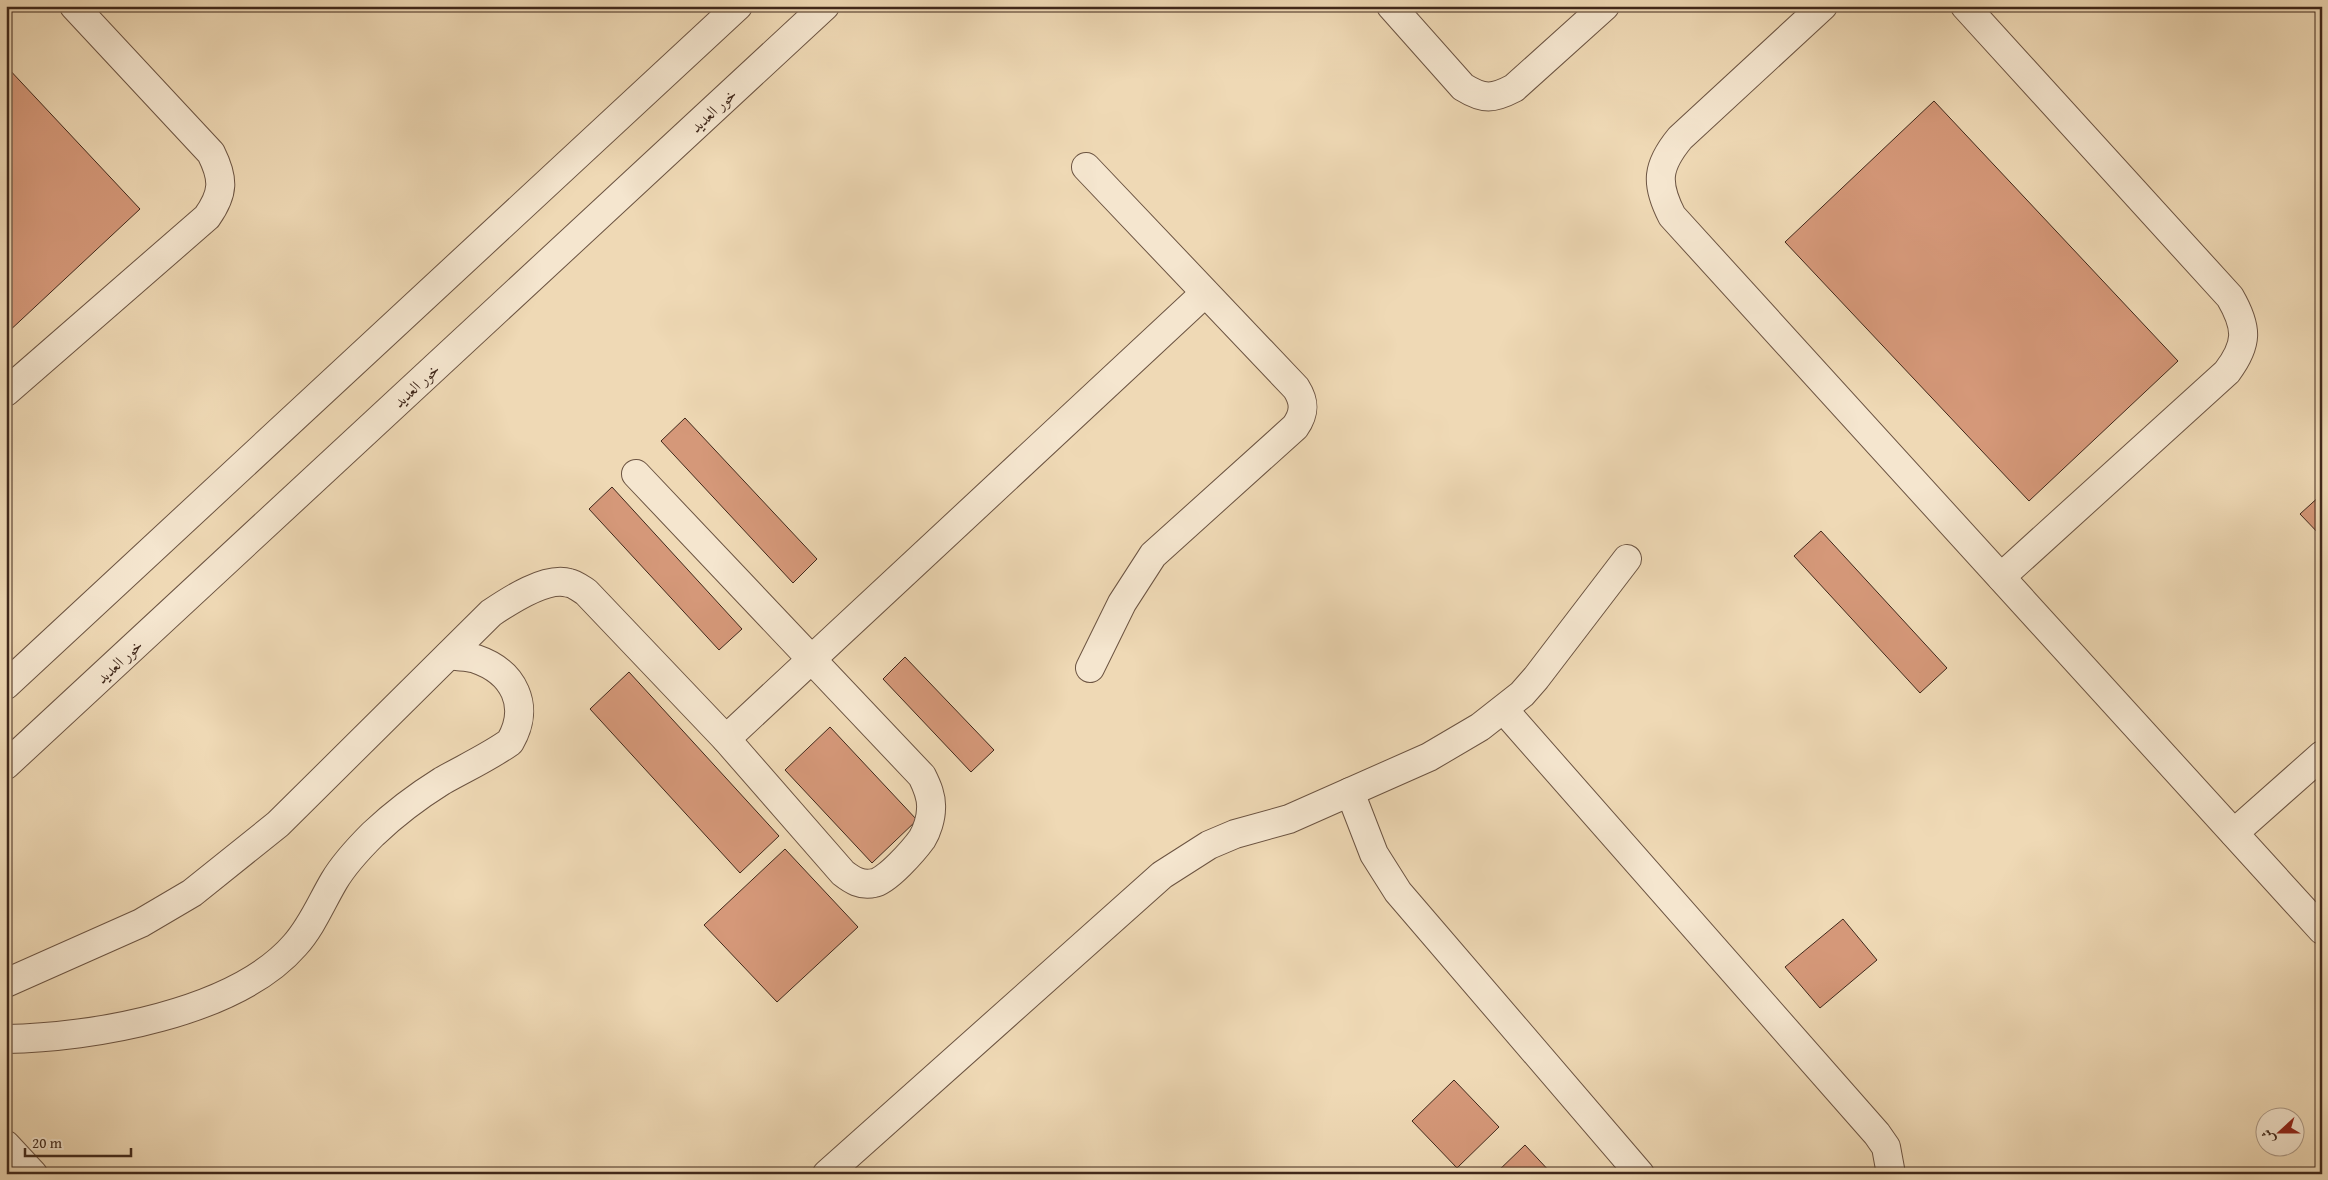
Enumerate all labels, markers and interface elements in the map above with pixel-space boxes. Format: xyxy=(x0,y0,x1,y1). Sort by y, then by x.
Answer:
street label: خور العديد xyxy=(684,82,742,138)
street label: خور العديد xyxy=(387,357,445,413)
street label: خور العديد xyxy=(90,633,148,689)
north arrow xyxy=(2256,1108,2306,1158)
scale bar xyxy=(25,1125,131,1157)
text: ش xyxy=(2256,1126,2280,1147)
text: 20 m xyxy=(32,1132,63,1153)

